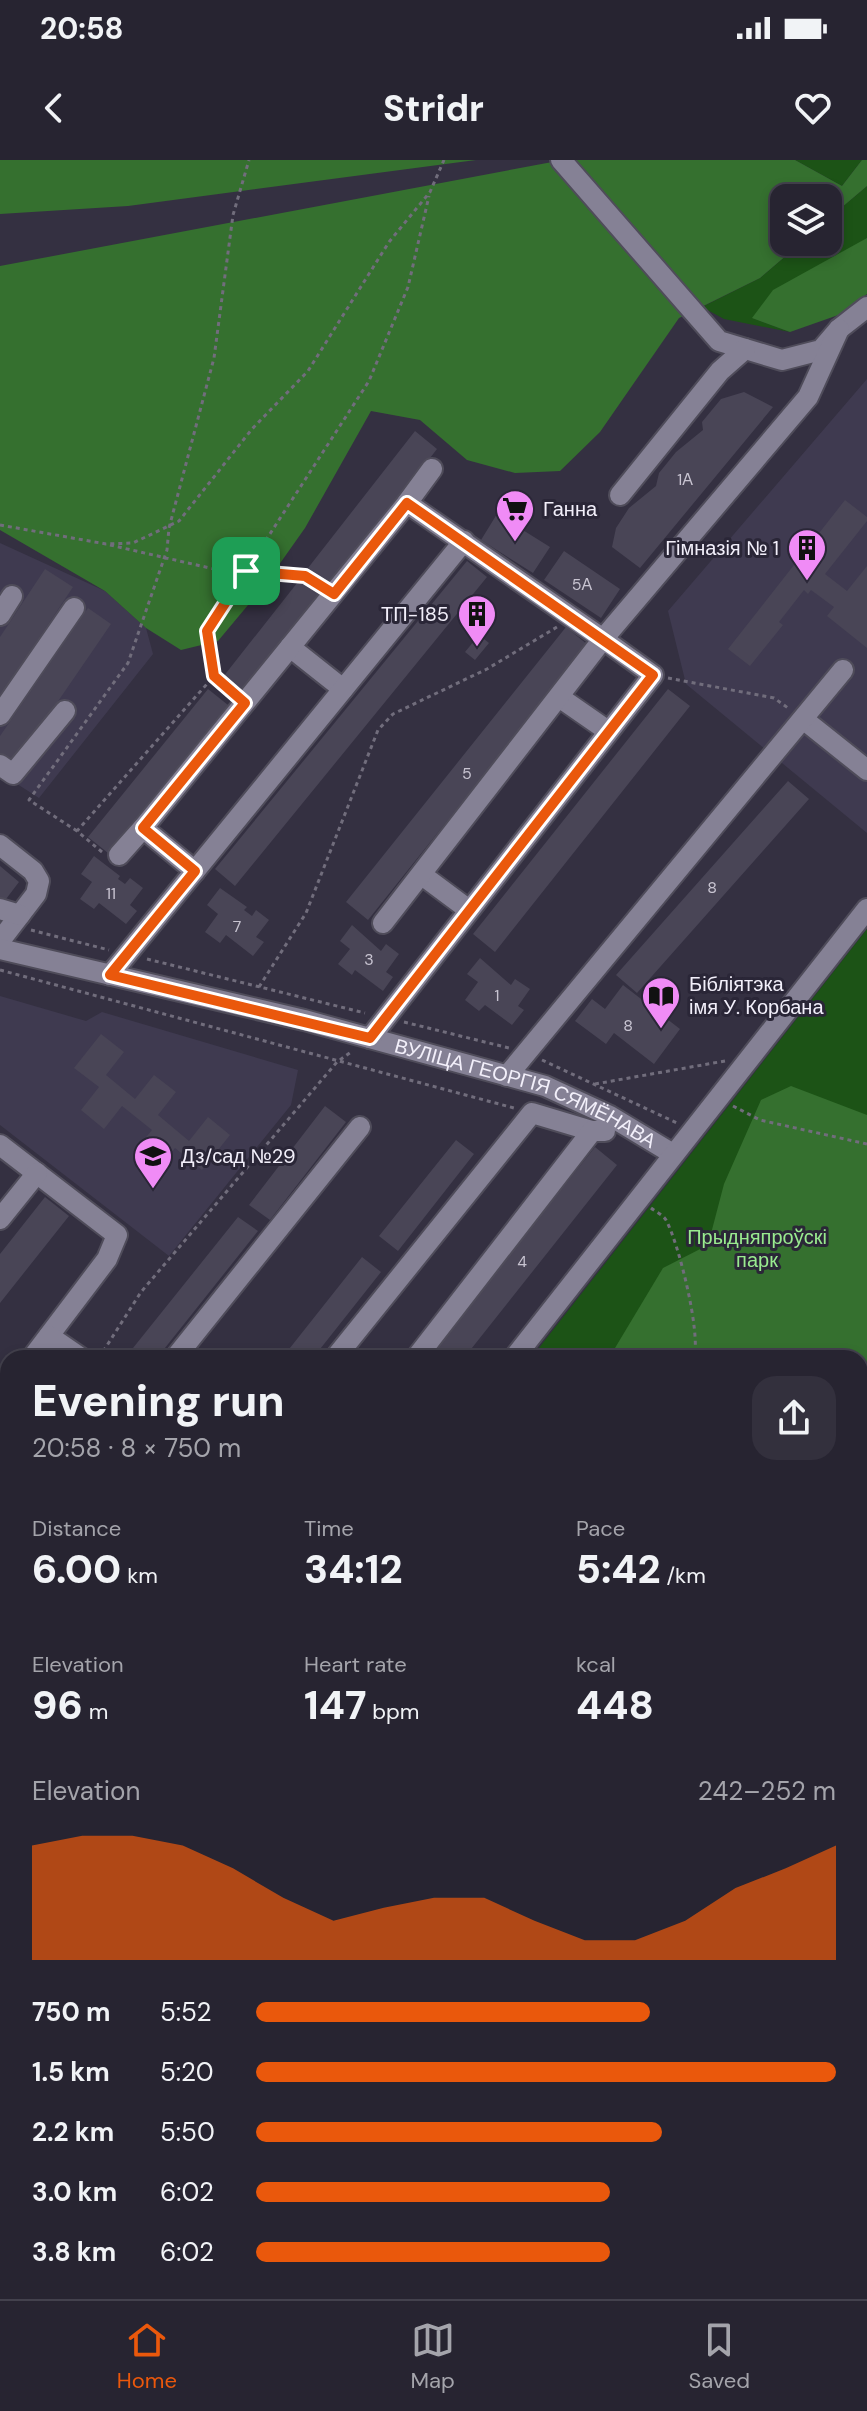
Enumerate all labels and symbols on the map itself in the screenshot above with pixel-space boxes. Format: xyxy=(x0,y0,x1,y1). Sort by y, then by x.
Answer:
house number: 1А xyxy=(677,469,693,490)
supermarket icon: Ганна xyxy=(494,488,536,543)
place label: Ганна xyxy=(543,496,598,522)
building icon: Гімназія № 1 xyxy=(786,527,828,582)
place label: Гімназія № 1 xyxy=(665,535,779,561)
pin xyxy=(212,537,280,605)
house number: 5А xyxy=(572,574,593,595)
building icon: ТП-185 xyxy=(456,593,498,648)
place label: ТП-185 xyxy=(381,601,449,627)
house number: 5 xyxy=(462,763,472,784)
house number: 8 xyxy=(707,877,717,898)
house number: 11 xyxy=(106,883,116,904)
house number: 7 xyxy=(233,916,241,937)
house number: 3 xyxy=(364,949,374,970)
place label: Бібліятэка імя У. Корбана xyxy=(689,971,824,1020)
library icon: Бібліятэка імя У. Корбана xyxy=(640,975,682,1030)
house number: 1 xyxy=(495,985,500,1006)
house number: 8 xyxy=(623,1015,633,1036)
street label: ВУЛІЦА ГЕОРГІЯ СЯМЁНАВА xyxy=(392,1032,662,1154)
school or university icon: Дз/сад №29 xyxy=(132,1135,174,1190)
place label: Дз/сад №29 xyxy=(181,1143,296,1169)
park label: Прыдняпроўскі парк xyxy=(687,1224,827,1273)
house number: 4 xyxy=(517,1251,527,1272)

